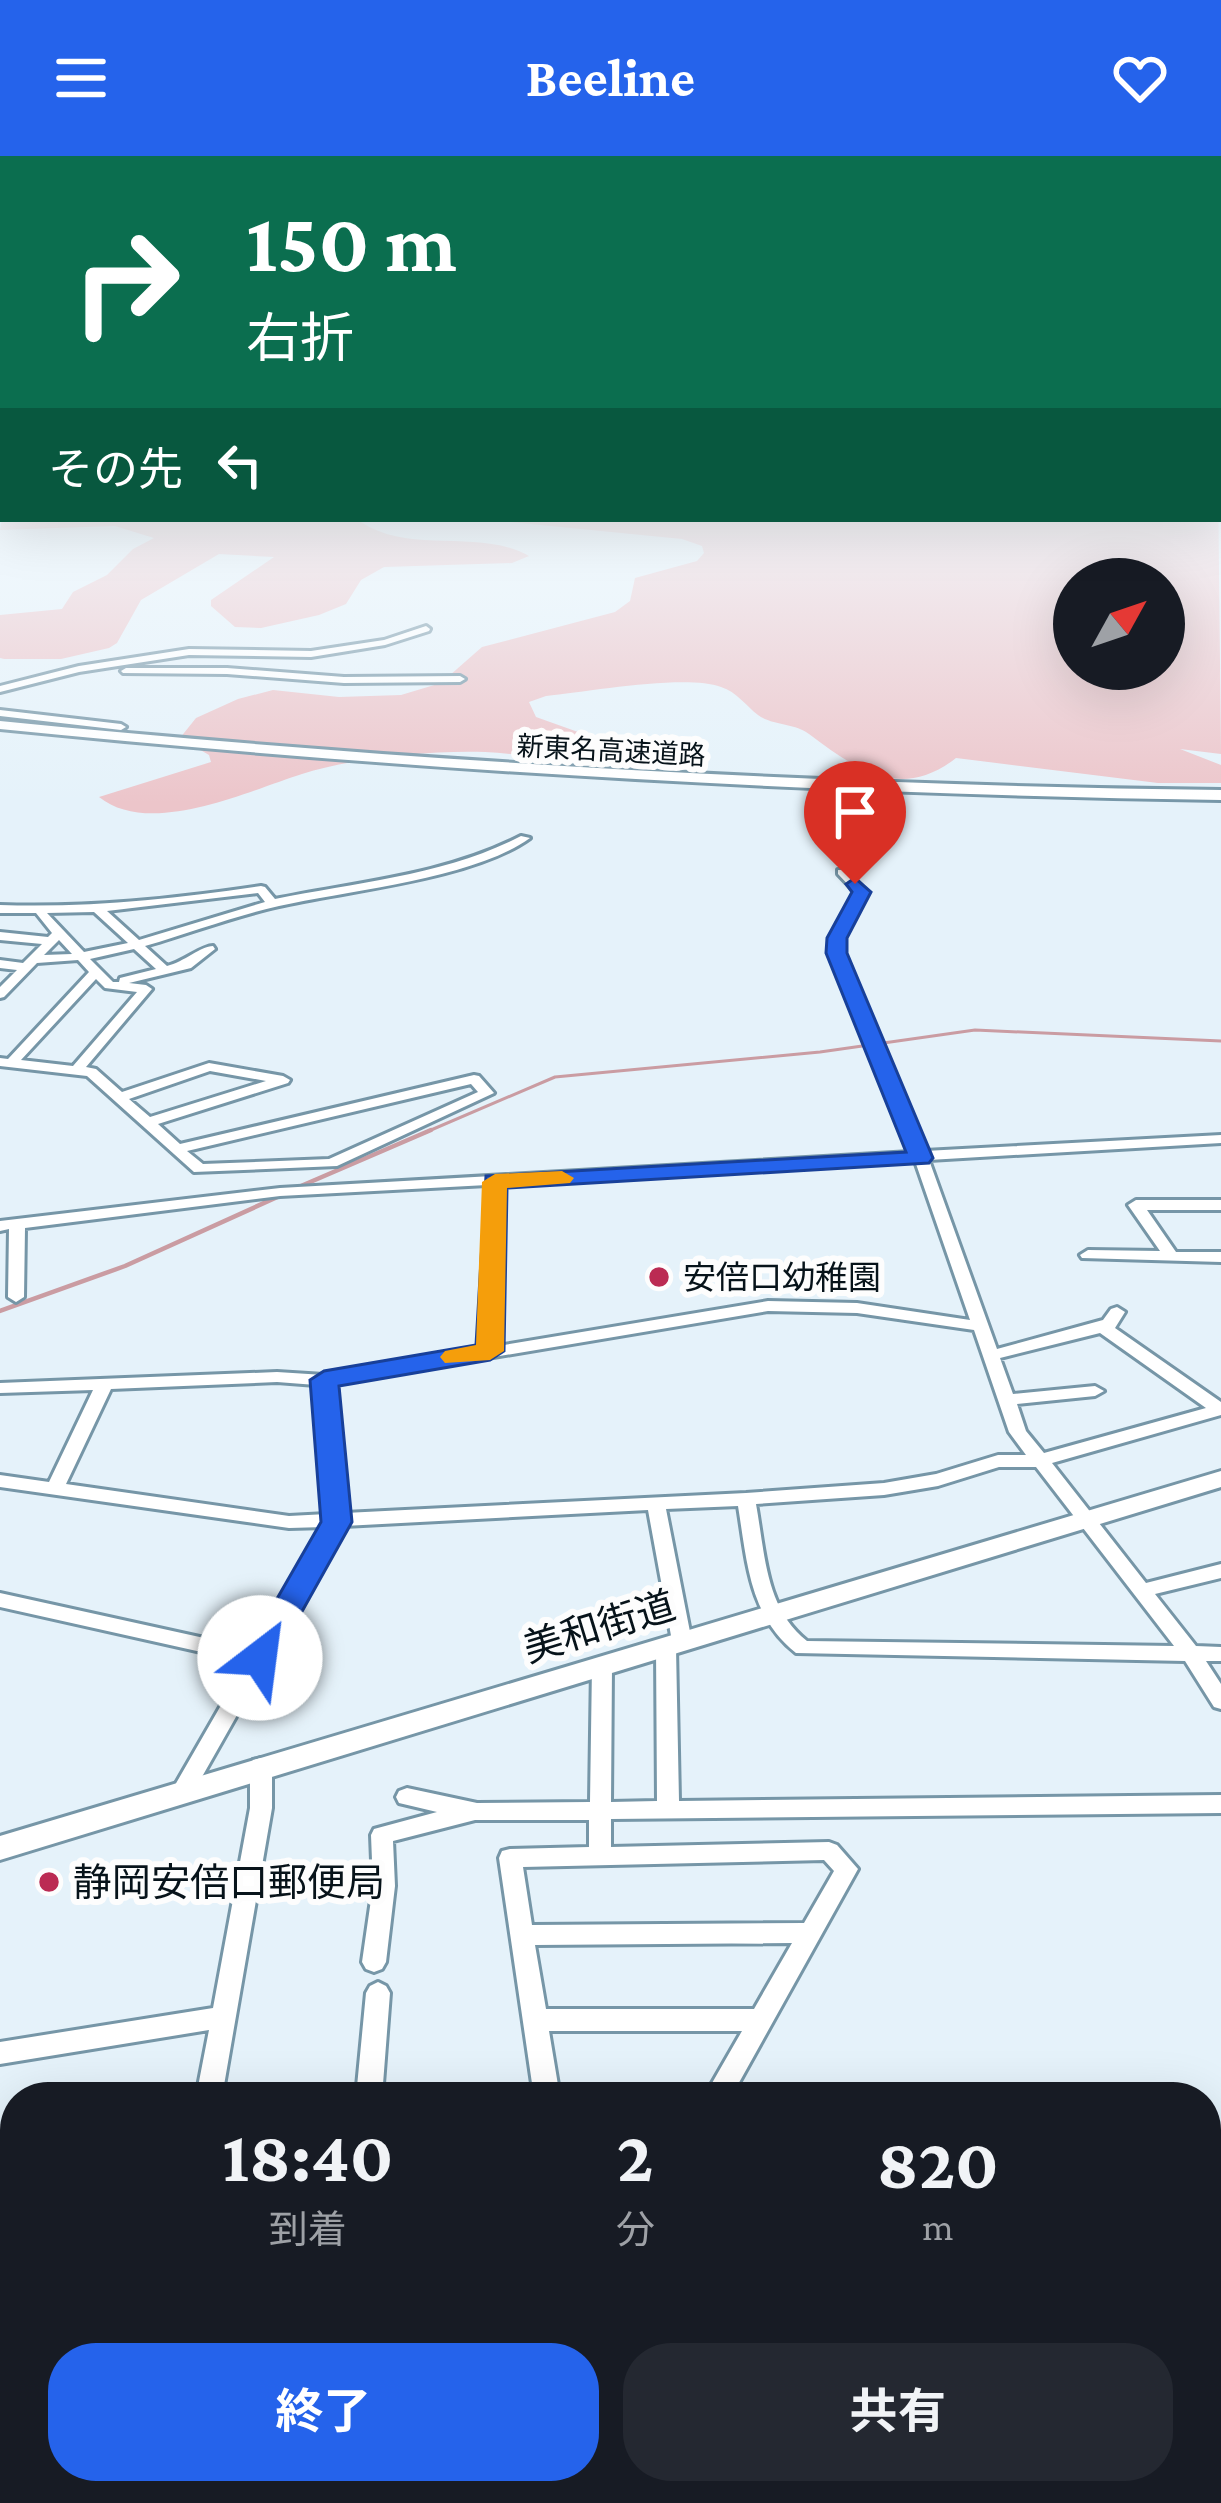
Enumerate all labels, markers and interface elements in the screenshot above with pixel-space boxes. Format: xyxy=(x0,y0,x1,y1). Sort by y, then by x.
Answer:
icon: menu xyxy=(48,45,114,111)
icon: heart xyxy=(1107,45,1173,111)
text: Beeline xyxy=(526,48,695,108)
text: 150 m xyxy=(246,196,457,289)
icon: right xyxy=(48,204,204,360)
text: 右折 xyxy=(246,309,354,369)
icon: left xyxy=(207,432,273,498)
text: その先 xyxy=(48,445,183,495)
north arrow xyxy=(1053,558,1185,690)
map controls xyxy=(1053,558,1185,690)
street label: 新東名高速道路 xyxy=(516,731,706,771)
pin xyxy=(804,761,906,884)
icon: arrive xyxy=(822,779,888,845)
place label: 安倍口幼稚園 xyxy=(683,1259,881,1296)
marker: 安倍口幼稚園 xyxy=(646,1264,672,1290)
street label: 美和街道 xyxy=(518,1583,680,1670)
position arrow xyxy=(197,1595,323,1721)
place label: 静岡安倍口郵便局 xyxy=(73,1861,385,1904)
marker: 静岡安倍口郵便局 xyxy=(36,1869,62,1895)
text: 18:40 xyxy=(222,2116,394,2196)
text: 2 xyxy=(617,2116,654,2196)
text: 820 xyxy=(877,2123,999,2203)
text: m xyxy=(922,2205,954,2248)
text: 到着 xyxy=(269,2208,347,2251)
text: 分 xyxy=(616,2208,655,2251)
button: 終了 xyxy=(48,2343,599,2481)
button: 共有 xyxy=(623,2343,1173,2481)

